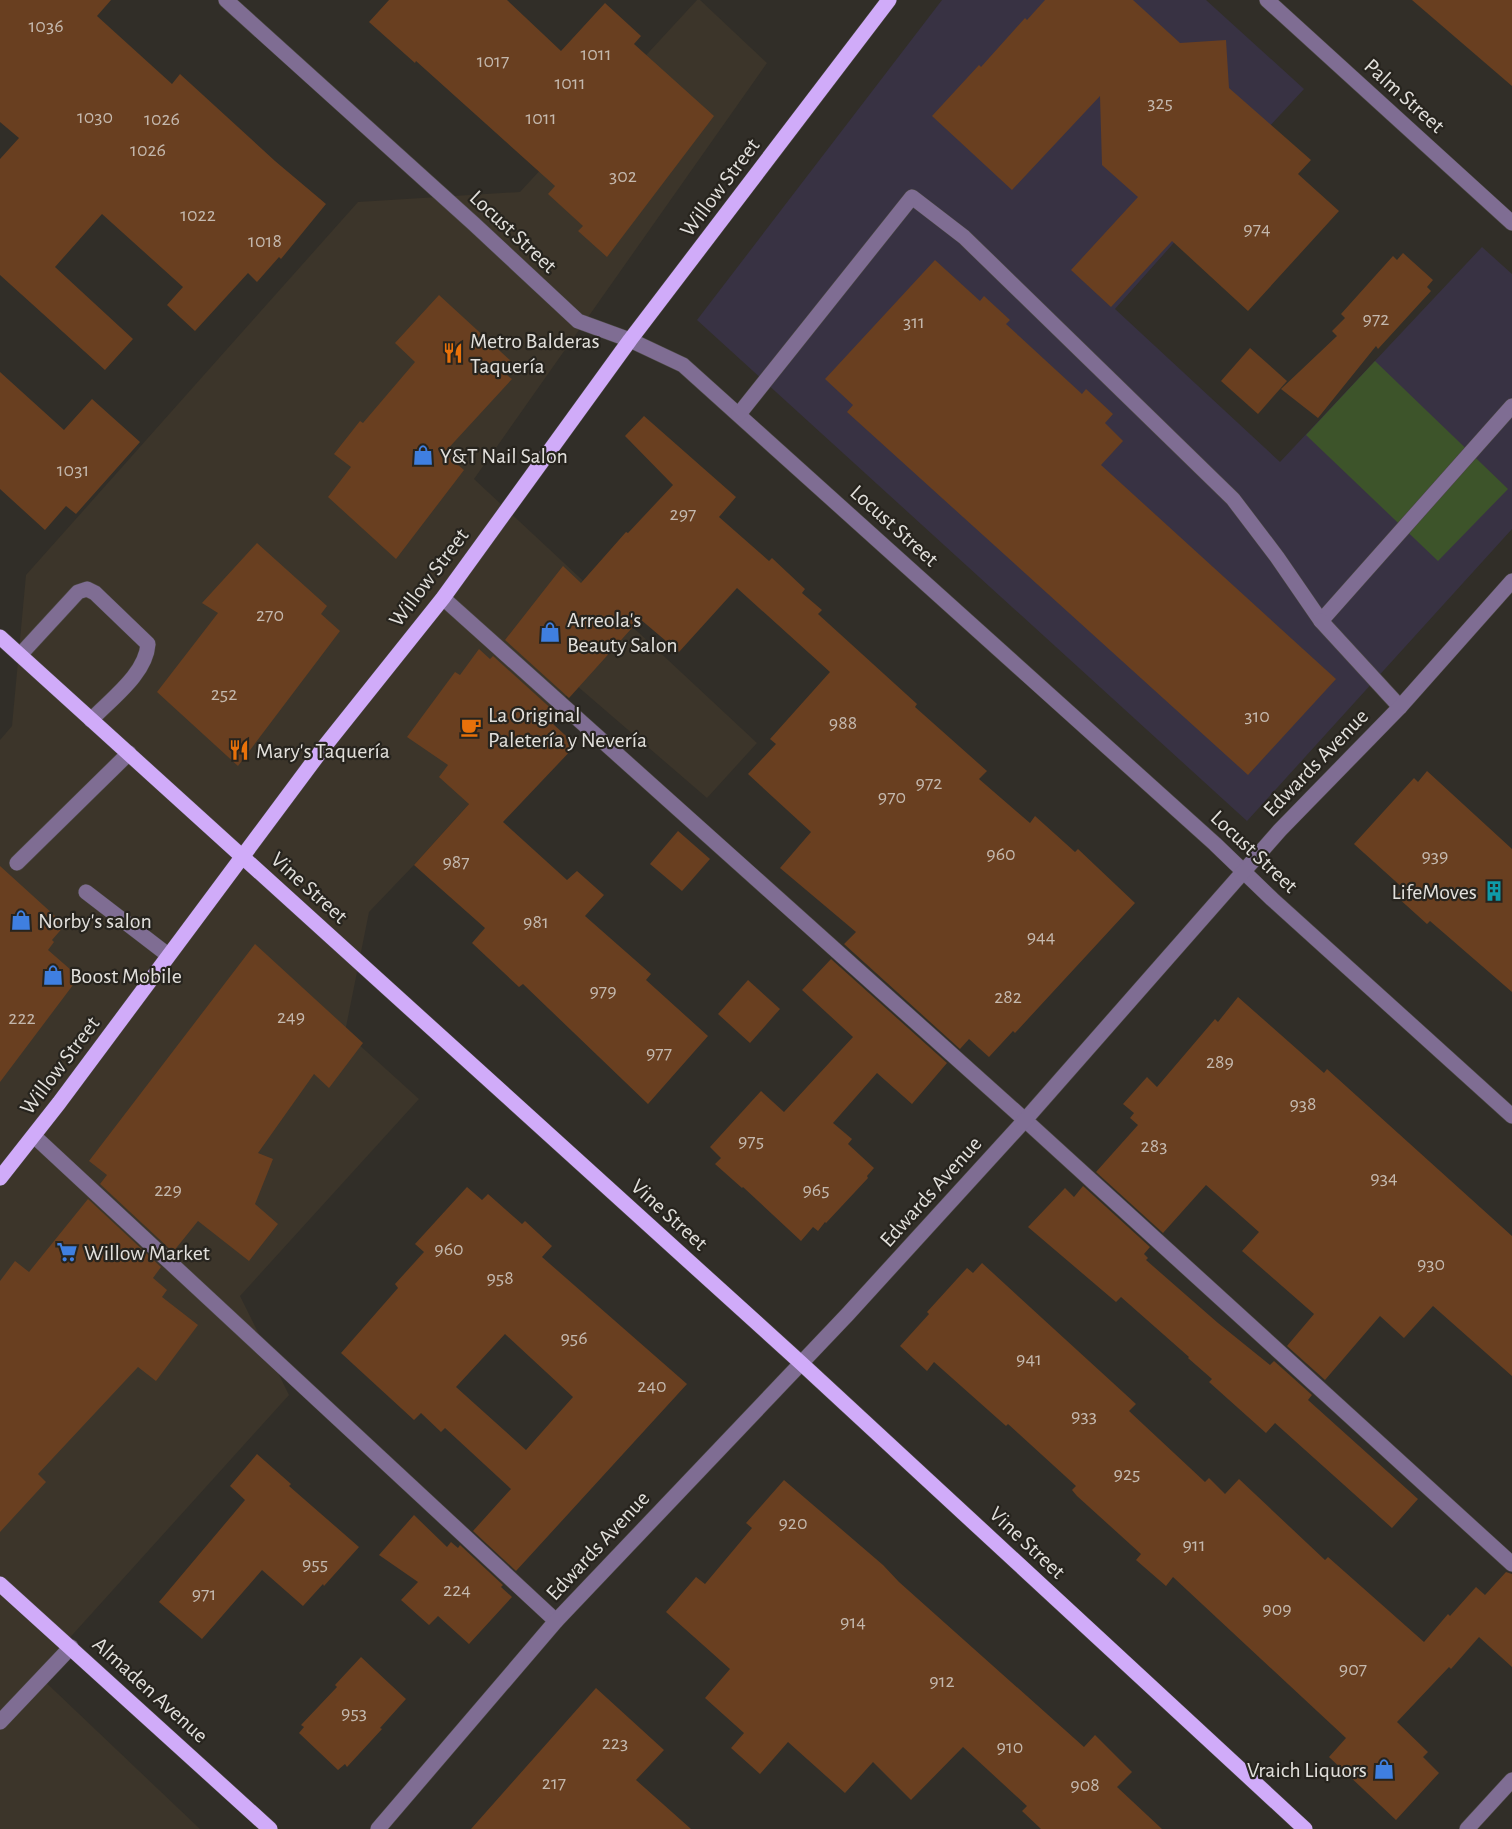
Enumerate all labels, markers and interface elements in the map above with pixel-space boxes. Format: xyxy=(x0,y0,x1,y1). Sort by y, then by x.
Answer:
house number: 1036 xyxy=(28,16,64,36)
house number: 1011 xyxy=(580,44,612,64)
house number: 1017 xyxy=(477,51,509,71)
street label: Palm Street xyxy=(1360,54,1449,137)
house number: 1011 xyxy=(554,73,586,93)
house number: 325 xyxy=(1147,93,1173,113)
house number: 1030 xyxy=(77,107,113,127)
house number: 1011 xyxy=(525,108,557,128)
house number: 1026 xyxy=(144,109,180,129)
street label: Willow Street xyxy=(676,134,764,241)
house number: 1026 xyxy=(130,140,166,160)
house number: 302 xyxy=(609,166,637,186)
street label: Locust Street xyxy=(466,186,561,277)
house number: 1022 xyxy=(180,205,216,225)
house number: 974 xyxy=(1243,219,1271,239)
house number: 1018 xyxy=(248,231,282,251)
house number: 972 xyxy=(1363,309,1389,329)
house number: 311 xyxy=(903,312,925,332)
place label: Metro Balderas Taquería xyxy=(470,330,600,377)
restaurant icon: Metro Balderas Taquería xyxy=(441,341,465,365)
shop icon: Y&T Nail Salon xyxy=(411,443,435,467)
place label: Y&T Nail Salon xyxy=(440,445,568,467)
house number: 1031 xyxy=(57,460,89,480)
street label: Locust Street xyxy=(846,481,943,571)
house number: 297 xyxy=(670,504,696,524)
street label: Willow Street xyxy=(385,524,473,631)
house number: 270 xyxy=(256,605,284,625)
place label: Arreola's Beauty Salon xyxy=(567,609,678,656)
shop icon: Arreola's Beauty Salon xyxy=(538,620,562,644)
house number: 252 xyxy=(211,684,237,704)
place label: La Original Paletería y Nevería xyxy=(488,704,647,751)
street label: Edwards Avenue xyxy=(1259,705,1372,821)
house number: 310 xyxy=(1244,706,1270,726)
house number: 988 xyxy=(829,713,857,733)
cafe icon: La Original Paletería y Nevería xyxy=(459,715,483,739)
restaurant icon: Mary's Taquería xyxy=(227,738,251,762)
place label: Mary's Taquería xyxy=(256,740,390,762)
house number: 972 xyxy=(916,773,942,793)
house number: 970 xyxy=(878,787,906,807)
street label: Locust Street xyxy=(1207,806,1302,897)
house number: 960 xyxy=(986,844,1016,864)
house number: 939 xyxy=(1421,846,1449,866)
street label: Vine Street xyxy=(267,848,352,928)
house number: 987 xyxy=(442,852,470,872)
building icon: LifeMoves xyxy=(1482,879,1506,903)
place label: LifeMoves xyxy=(1391,881,1477,903)
shop icon: Norby's salon xyxy=(9,908,33,932)
place label: Norby's salon xyxy=(38,910,152,932)
house number: 981 xyxy=(523,912,549,932)
house number: 944 xyxy=(1027,927,1055,947)
shop icon: Boost Mobile xyxy=(41,963,65,987)
place label: Boost Mobile xyxy=(70,965,182,987)
house number: 979 xyxy=(589,981,617,1001)
house number: 282 xyxy=(994,987,1022,1007)
house number: 249 xyxy=(277,1007,305,1027)
house number: 222 xyxy=(8,1008,36,1028)
street label: Willow Street xyxy=(16,1012,104,1119)
house number: 977 xyxy=(646,1043,672,1063)
house number: 289 xyxy=(1206,1052,1234,1072)
house number: 938 xyxy=(1289,1094,1317,1114)
house number: 975 xyxy=(738,1131,764,1151)
street label: Edwards Avenue xyxy=(876,1132,986,1251)
house number: 283 xyxy=(1141,1136,1167,1156)
house number: 934 xyxy=(1370,1168,1398,1188)
street label: Vine Street xyxy=(627,1175,712,1255)
house number: 229 xyxy=(154,1180,182,1200)
house number: 965 xyxy=(802,1180,830,1200)
house number: 960 xyxy=(434,1239,464,1259)
supermarket icon: Willow Market xyxy=(55,1240,79,1264)
place label: Willow Market xyxy=(84,1242,210,1264)
house number: 930 xyxy=(1417,1254,1445,1274)
house number: 958 xyxy=(486,1268,514,1288)
house number: 956 xyxy=(560,1328,588,1348)
house number: 941 xyxy=(1016,1349,1042,1369)
house number: 240 xyxy=(637,1376,667,1396)
house number: 933 xyxy=(1071,1406,1097,1426)
house number: 925 xyxy=(1114,1464,1140,1484)
street label: Edwards Avenue xyxy=(542,1487,654,1604)
street label: Vine Street xyxy=(985,1502,1069,1583)
house number: 920 xyxy=(778,1513,808,1533)
house number: 911 xyxy=(1182,1535,1206,1555)
house number: 955 xyxy=(302,1554,328,1574)
house number: 224 xyxy=(443,1580,471,1600)
house number: 971 xyxy=(192,1584,216,1604)
house number: 909 xyxy=(1262,1599,1292,1619)
house number: 914 xyxy=(840,1612,866,1632)
street label: Almaden Avenue xyxy=(89,1633,212,1747)
house number: 907 xyxy=(1339,1659,1367,1679)
house number: 912 xyxy=(929,1671,955,1691)
house number: 953 xyxy=(341,1703,367,1723)
house number: 223 xyxy=(602,1733,628,1753)
house number: 910 xyxy=(997,1737,1023,1757)
shop icon: Vraich Liquors xyxy=(1372,1757,1396,1781)
place label: Vraich Liquors xyxy=(1247,1759,1367,1781)
house number: 217 xyxy=(542,1773,566,1793)
house number: 908 xyxy=(1070,1775,1100,1795)

